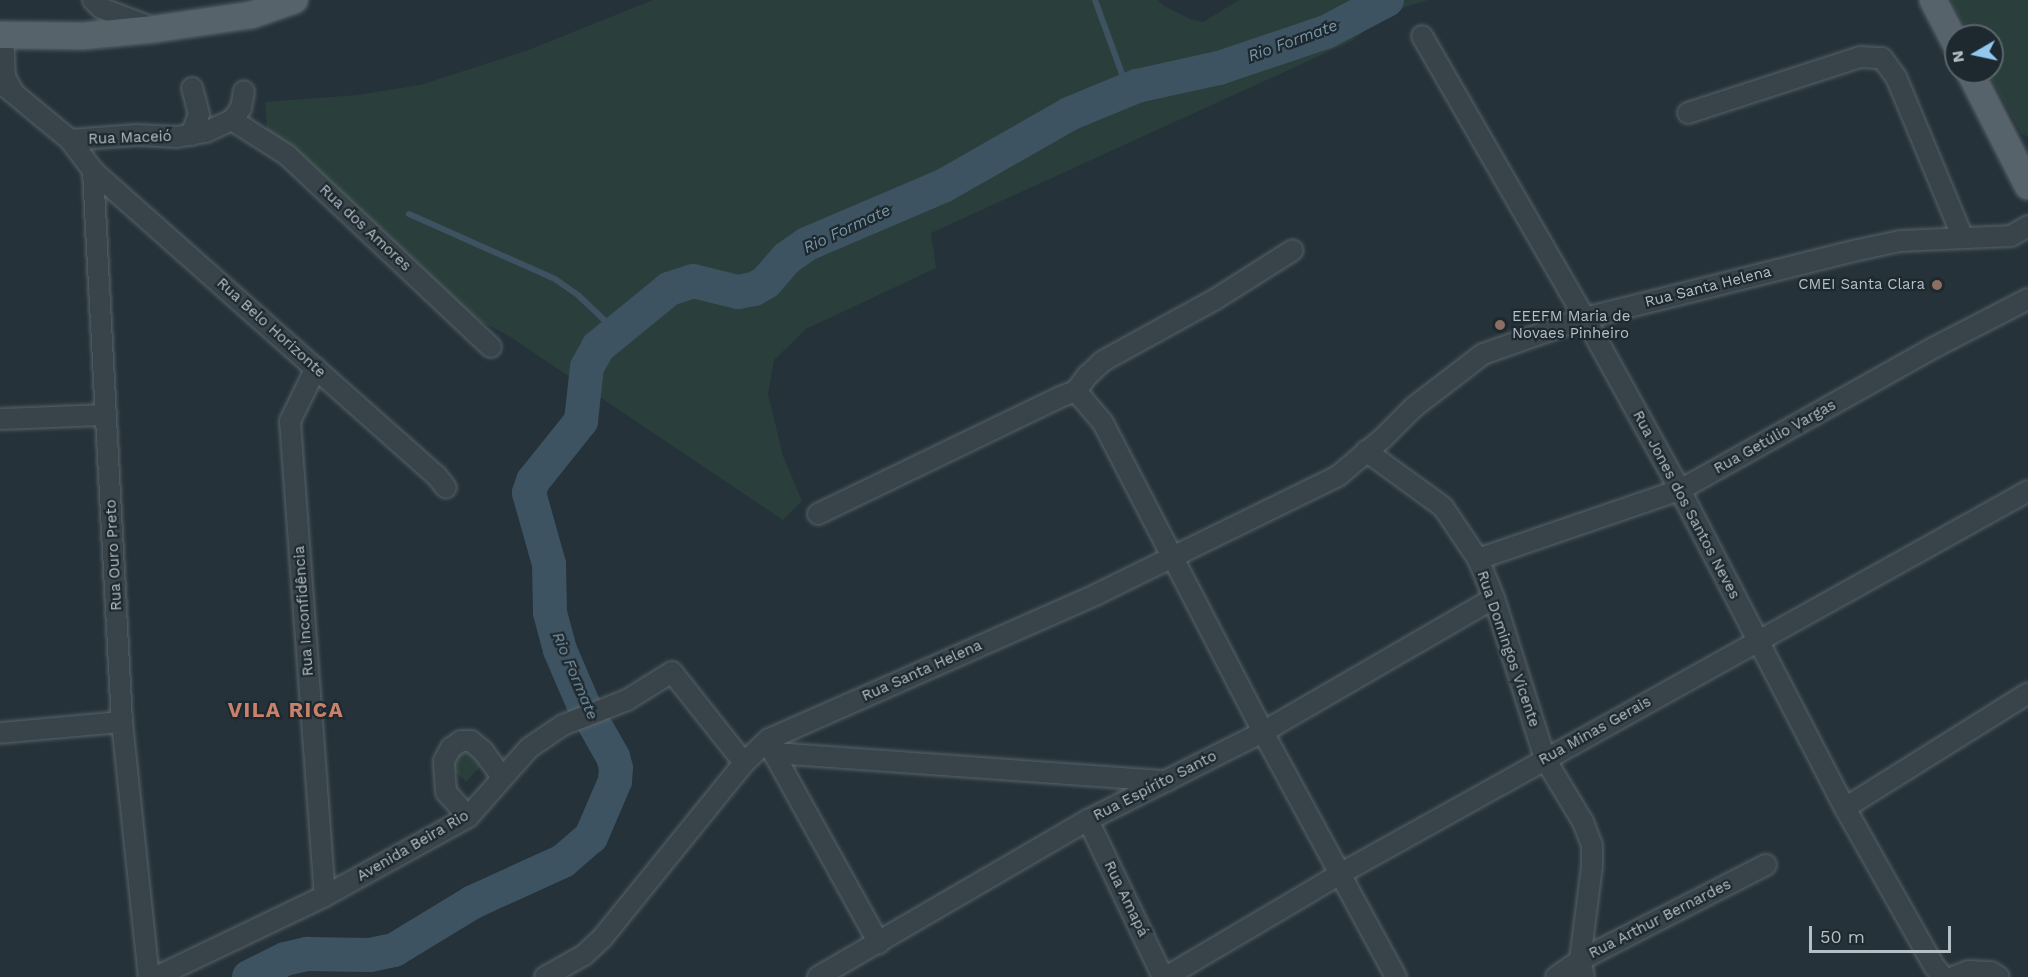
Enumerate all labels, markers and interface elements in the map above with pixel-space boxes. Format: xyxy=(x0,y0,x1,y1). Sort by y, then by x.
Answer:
water label: Rio Formate xyxy=(1246,16,1340,66)
north arrow xyxy=(1944,24,2004,84)
text: N xyxy=(1947,49,1968,64)
street label: Rua Maceió xyxy=(88,128,172,148)
street label: Rua dos Amores xyxy=(315,181,415,275)
water label: Rio Formate xyxy=(800,200,894,258)
street label: Rua Santa Helena xyxy=(1643,263,1773,311)
street label: Rua Belo Horizonte xyxy=(213,274,329,382)
place label: CMEI Santa Clara xyxy=(1798,276,1925,294)
marker: CMEI Santa Clara xyxy=(1930,278,1944,292)
place label: EEEFM Maria de Novaes Pinheiro xyxy=(1512,307,1631,342)
marker: EEEFM Maria de Novaes Pinheiro xyxy=(1493,318,1507,332)
street label: Rua Getúlio Vargas xyxy=(1710,396,1840,478)
street label: Rua Jones dos Santos Neves xyxy=(1628,407,1744,603)
street label: Rua Ouro Preto xyxy=(102,499,126,611)
street label: Rua Inconfidência xyxy=(290,545,318,677)
street label: Rua Domingos Vicente xyxy=(1473,568,1543,730)
water label: Rio Formate xyxy=(548,629,602,723)
street label: Rua Santa Helena xyxy=(859,636,985,706)
street label: Rua Minas Gerais xyxy=(1536,693,1654,769)
district label: VILA RICA xyxy=(227,697,345,723)
street label: Rua Espírito Santo xyxy=(1090,747,1220,825)
street label: Avenida Beira Rio xyxy=(354,806,472,886)
street label: Rua Amapá xyxy=(1100,858,1152,940)
street label: Rua Arthur Bernardes xyxy=(1585,875,1735,963)
scale bar xyxy=(1812,914,1954,952)
text: 50 m xyxy=(1820,926,1865,947)

